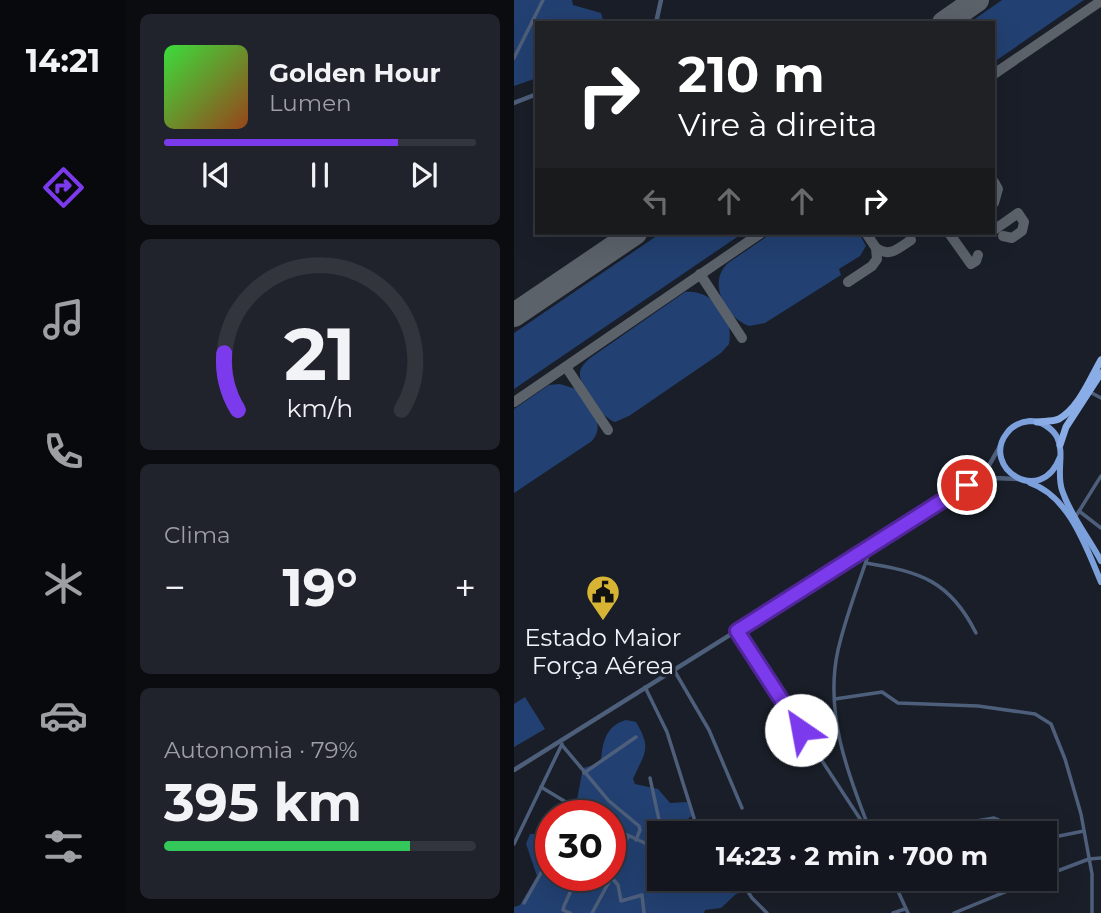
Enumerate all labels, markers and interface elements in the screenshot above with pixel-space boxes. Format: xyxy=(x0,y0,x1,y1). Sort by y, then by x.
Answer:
text: 14:21 xyxy=(26,41,100,80)
text: 210 m xyxy=(678,45,825,104)
icon: right xyxy=(563,49,654,140)
text: Golden Hour xyxy=(269,57,441,89)
text: Lumen xyxy=(269,89,352,117)
text: Vire à direita xyxy=(678,105,877,144)
icon: previous xyxy=(197,156,235,194)
icon: pause xyxy=(301,156,339,194)
icon: next xyxy=(405,156,443,194)
icon: directions xyxy=(39,163,88,212)
icon: left xyxy=(637,182,675,220)
icon: ahead xyxy=(710,182,748,220)
icon: ahead xyxy=(783,182,821,220)
icon: right xyxy=(856,182,894,220)
icon: music xyxy=(39,295,88,344)
text: 21 xyxy=(284,311,356,399)
text: km/h xyxy=(287,393,353,423)
icon: phone xyxy=(39,427,88,476)
pin xyxy=(937,455,997,515)
icon: arrive xyxy=(948,466,986,504)
text: Clima xyxy=(164,521,231,549)
text: 19° xyxy=(282,556,358,619)
icon: climate xyxy=(39,559,88,608)
text: − xyxy=(164,564,186,611)
text: + xyxy=(454,564,476,611)
public building icon: Estado Maior Força Aérea xyxy=(584,573,622,622)
place label: Estado Maior Força Aérea xyxy=(525,623,681,680)
icon: car xyxy=(39,691,88,740)
position arrow xyxy=(764,693,838,767)
text: Autonomia · 79% xyxy=(164,736,358,764)
text: 395 km xyxy=(164,771,362,834)
speed limit sign: 30 xyxy=(535,800,626,891)
icon: filters xyxy=(39,822,88,871)
text: 14:23 · 2 min · 700 m xyxy=(716,840,988,872)

